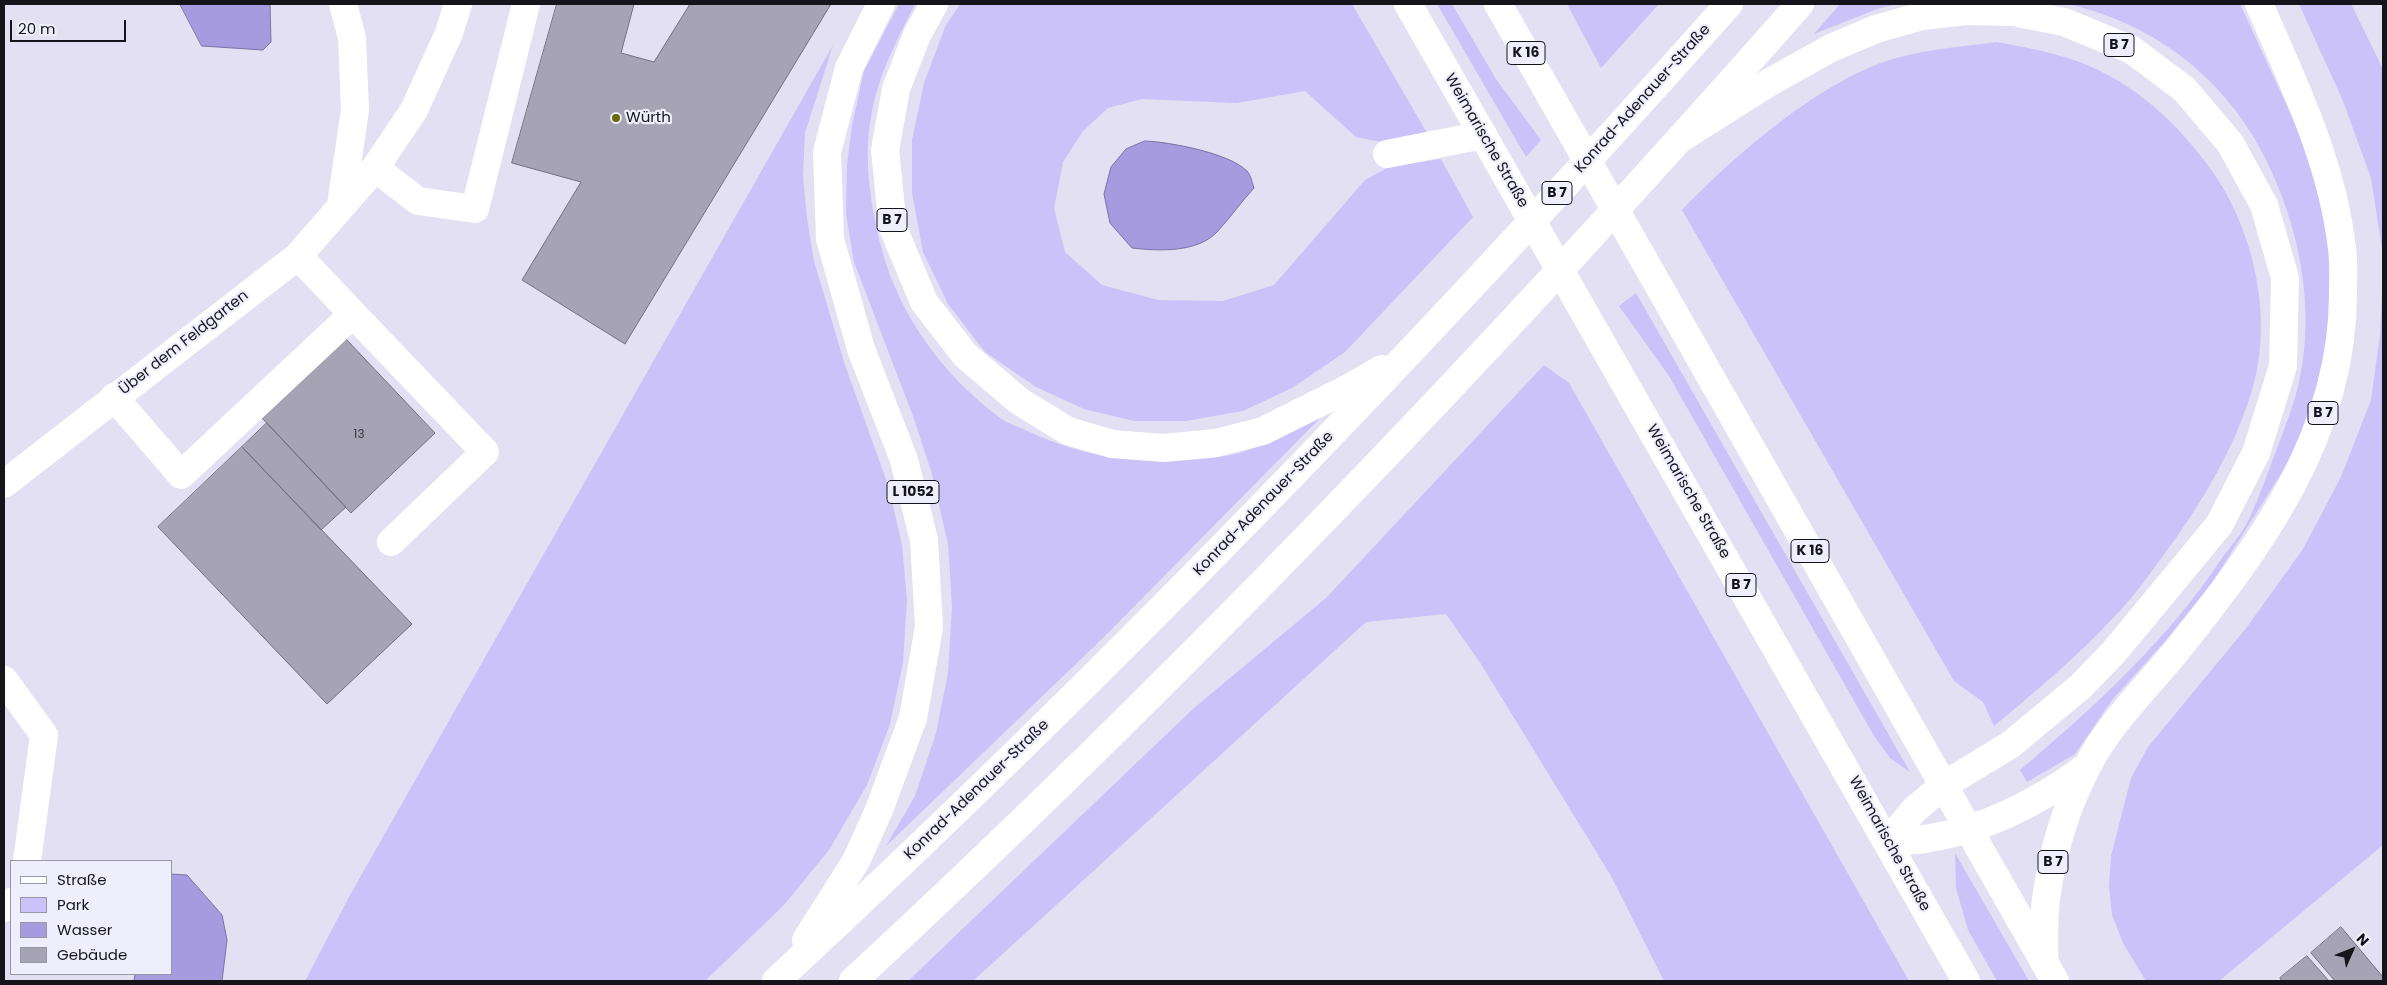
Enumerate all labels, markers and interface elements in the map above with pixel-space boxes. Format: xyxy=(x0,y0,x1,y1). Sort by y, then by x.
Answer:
scale bar xyxy=(12,10,129,42)
text: 20 m xyxy=(18,18,56,39)
street label: Konrad-Adenauer-Straße xyxy=(1571,21,1715,177)
road number: B 7 xyxy=(2104,34,2134,56)
road number: K 16 xyxy=(1507,42,1545,64)
street label: Weimarische Straße xyxy=(1440,71,1532,211)
place label: Würth xyxy=(626,109,671,127)
marker: Würth xyxy=(610,112,622,124)
road number: B 7 xyxy=(1542,182,1572,204)
road number: B 7 xyxy=(877,208,907,232)
street label: Über dem Feldgarten xyxy=(116,287,252,399)
road number: B 7 xyxy=(2308,402,2338,424)
street label: Weimarische Straße xyxy=(1642,422,1734,562)
house number: 13 xyxy=(354,428,364,442)
street label: Konrad-Adenauer-Straße xyxy=(1190,428,1338,580)
road number: L 1052 xyxy=(887,481,939,504)
road number: K 16 xyxy=(1791,540,1829,562)
road number: B 7 xyxy=(1726,574,1756,596)
street label: Konrad-Adenauer-Straße xyxy=(901,716,1053,864)
street label: Weimarische Straße xyxy=(1844,773,1934,915)
road number: B 7 xyxy=(2038,850,2068,874)
legend xyxy=(10,860,172,975)
text: Straße xyxy=(57,869,107,890)
text: Park xyxy=(57,894,89,915)
text: Wasser xyxy=(57,919,112,940)
north arrow xyxy=(2327,925,2377,975)
text: N xyxy=(2352,929,2374,950)
text: Gebäude xyxy=(57,944,127,965)

